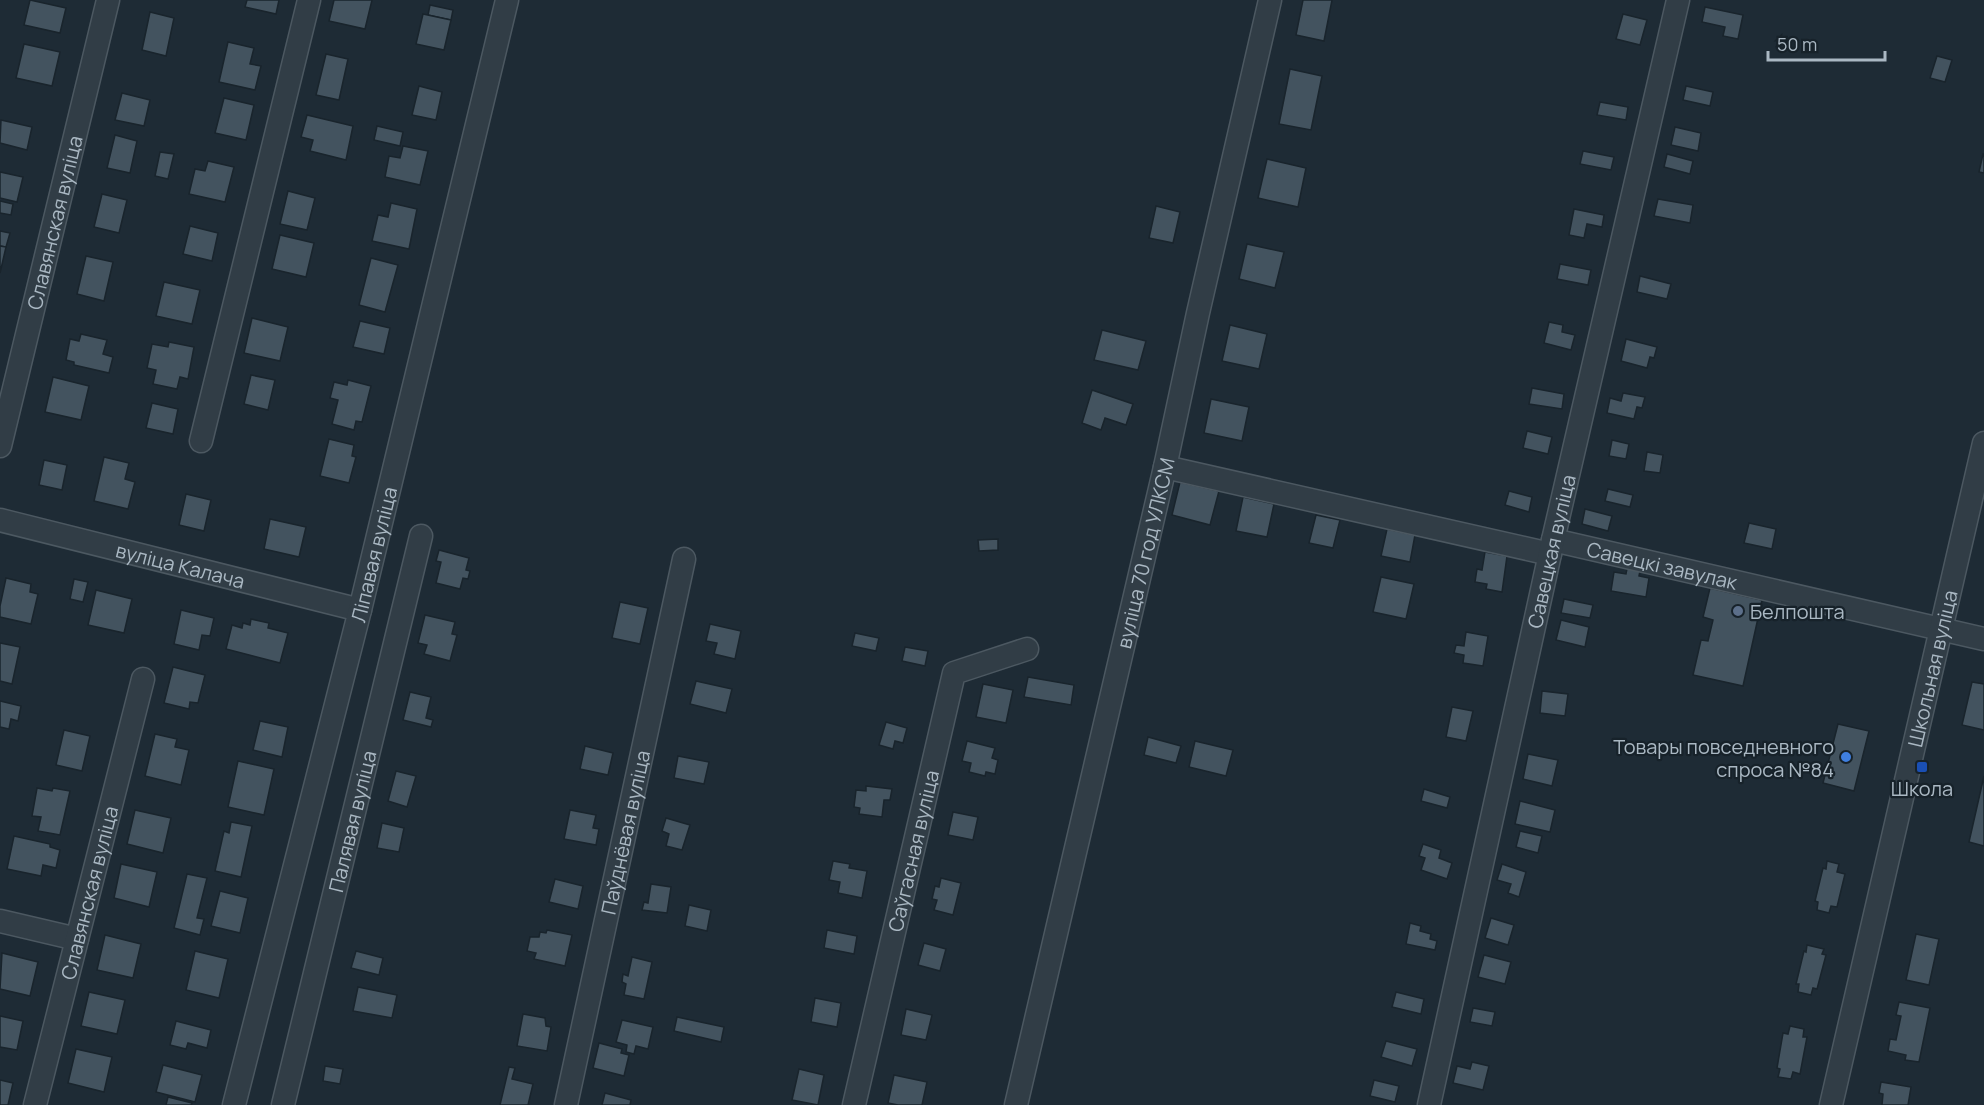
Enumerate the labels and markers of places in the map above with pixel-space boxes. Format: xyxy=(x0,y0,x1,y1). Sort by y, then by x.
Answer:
place label: Белпошта xyxy=(1750,598,1845,625)
marker: Белпошта xyxy=(1731,604,1745,618)
place label: Товары повседневного спроса №84 xyxy=(1613,733,1834,783)
marker: Товары повседневного спроса №84 xyxy=(1839,750,1853,764)
marker: Школа xyxy=(1915,760,1929,774)
place label: Школа xyxy=(1891,775,1953,802)

